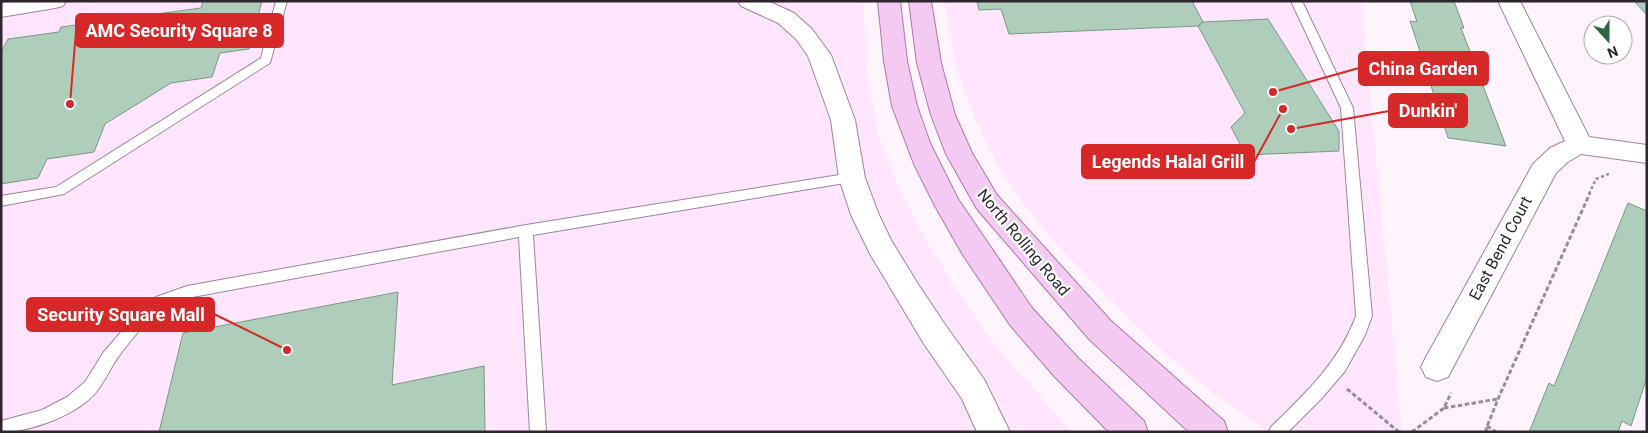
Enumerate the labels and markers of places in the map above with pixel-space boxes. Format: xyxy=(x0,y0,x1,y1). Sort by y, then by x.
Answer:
callout: AMC Security Square 8 xyxy=(76,14,283,47)
callout: China Garden xyxy=(1359,52,1488,85)
callout: Dunkin' xyxy=(1389,94,1467,127)
callout: Legends Halal Grill xyxy=(1082,145,1254,178)
callout: Security Square Mall xyxy=(27,298,214,331)

